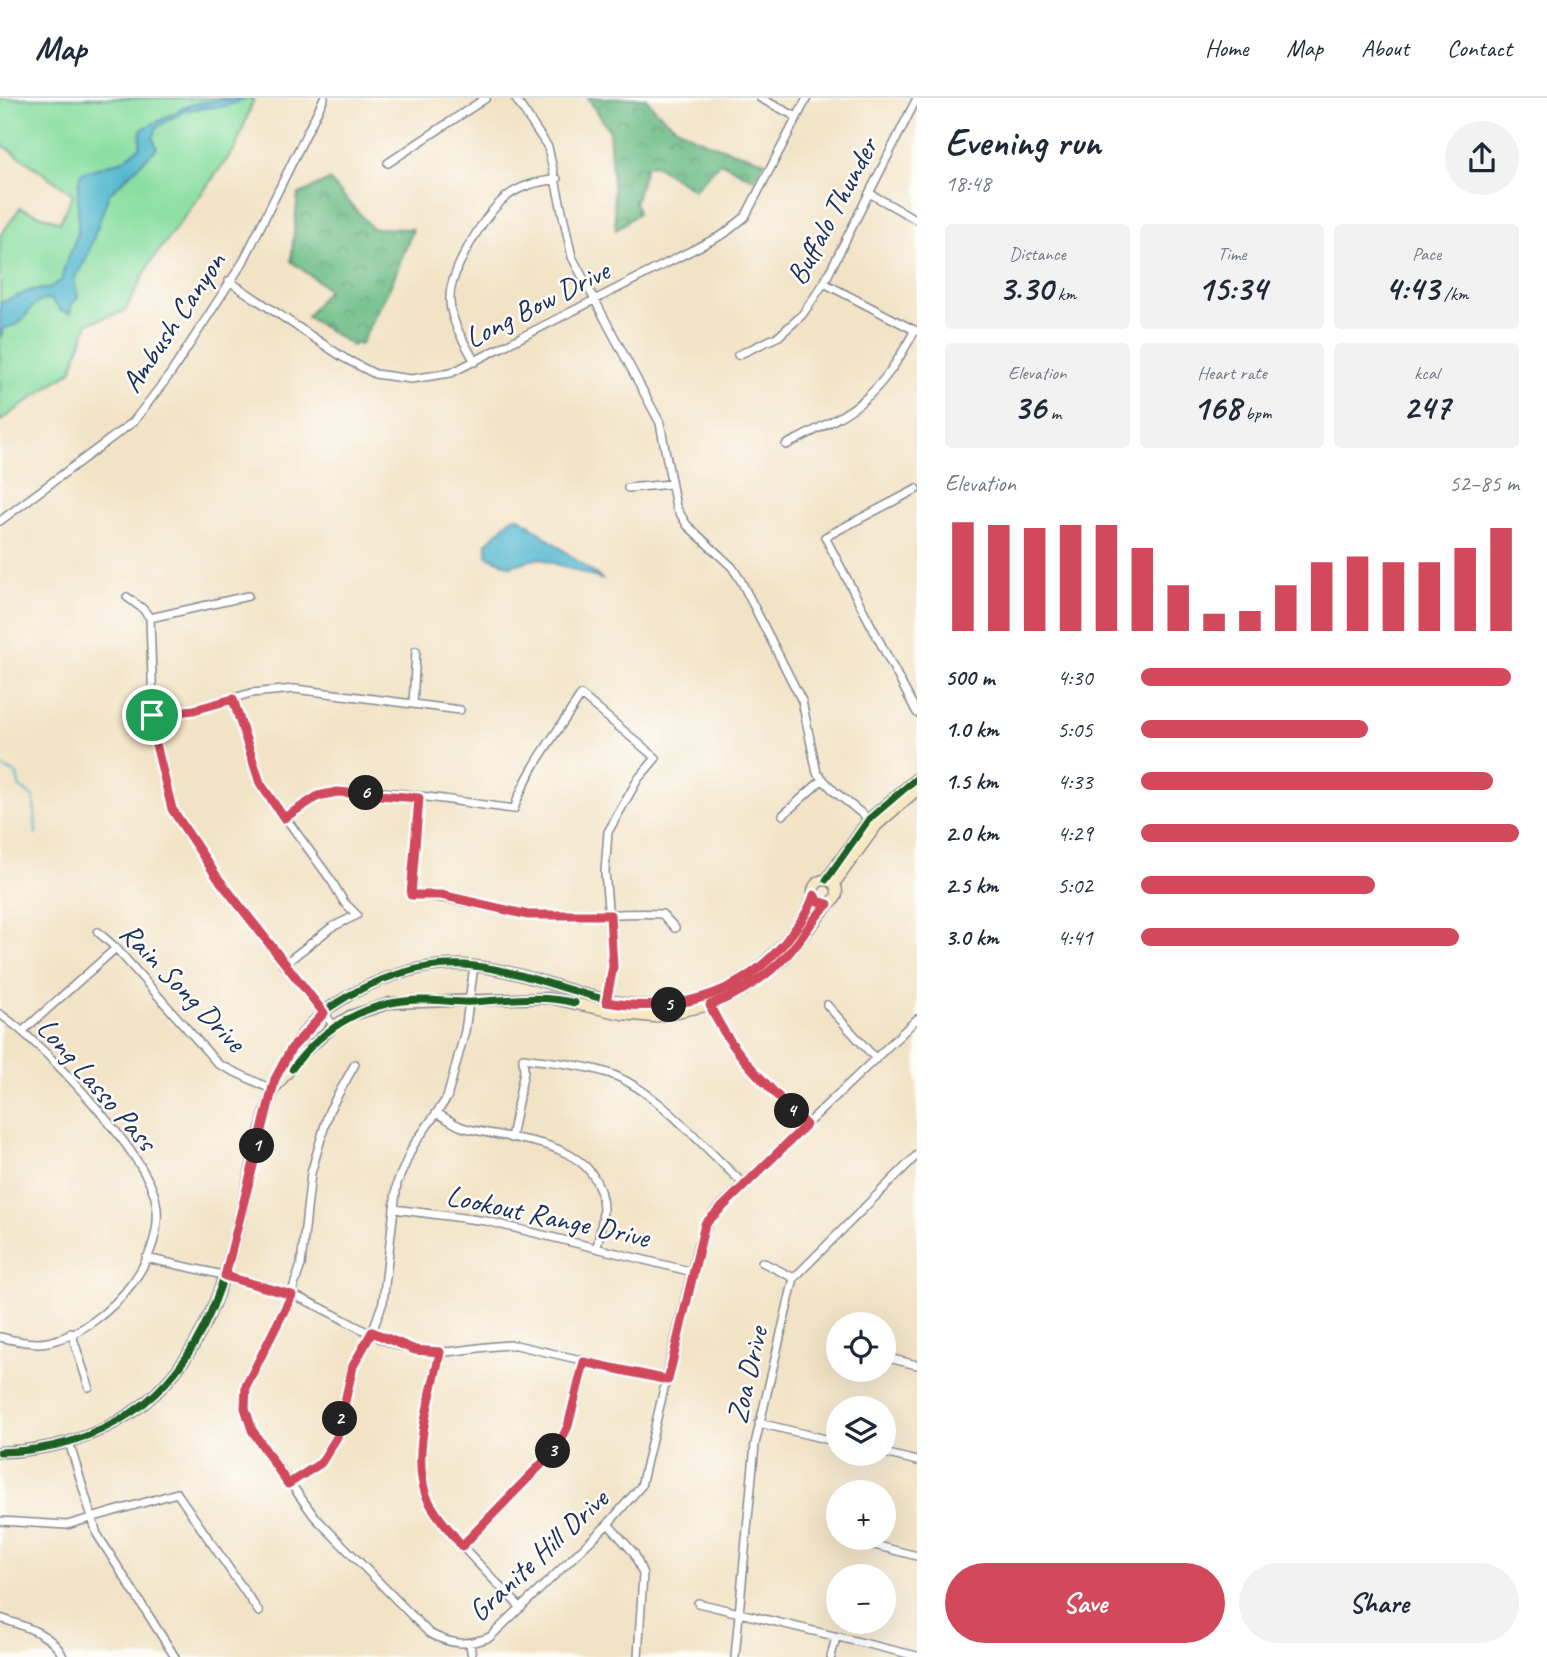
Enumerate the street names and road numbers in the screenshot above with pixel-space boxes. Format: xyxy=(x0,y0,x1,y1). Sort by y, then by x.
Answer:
street label: Buffalo Thunder xyxy=(777,129,888,291)
street label: Ambush Canyon xyxy=(112,243,235,400)
street label: Long Bow Drive xyxy=(458,250,618,357)
street label: Rain Song Drive xyxy=(112,914,256,1061)
street label: Long Lasso Pass xyxy=(29,1009,167,1161)
street label: Lookout Range Drive xyxy=(443,1176,655,1256)
street label: Zoa Drive xyxy=(717,1321,777,1427)
street label: Granite Hill Drive xyxy=(460,1479,618,1630)

